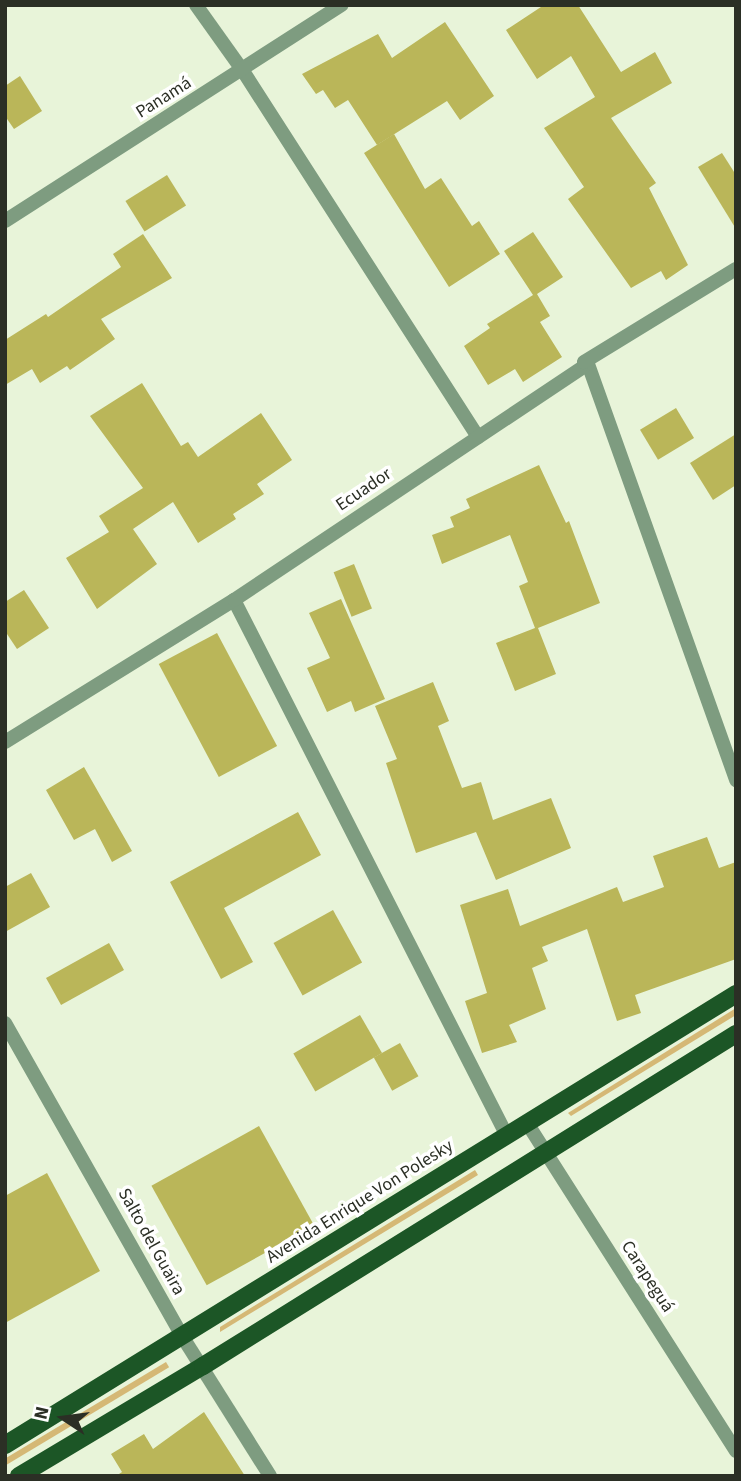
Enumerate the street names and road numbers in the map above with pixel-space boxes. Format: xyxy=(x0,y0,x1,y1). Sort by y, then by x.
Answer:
street label: Panamá xyxy=(132,73,196,123)
street label: Ecuador xyxy=(332,464,396,516)
street label: Avenida Enrique Von Polesky xyxy=(263,1136,457,1268)
street label: Salto del Guaira xyxy=(113,1185,189,1299)
street label: Carapeguá xyxy=(616,1237,678,1317)

